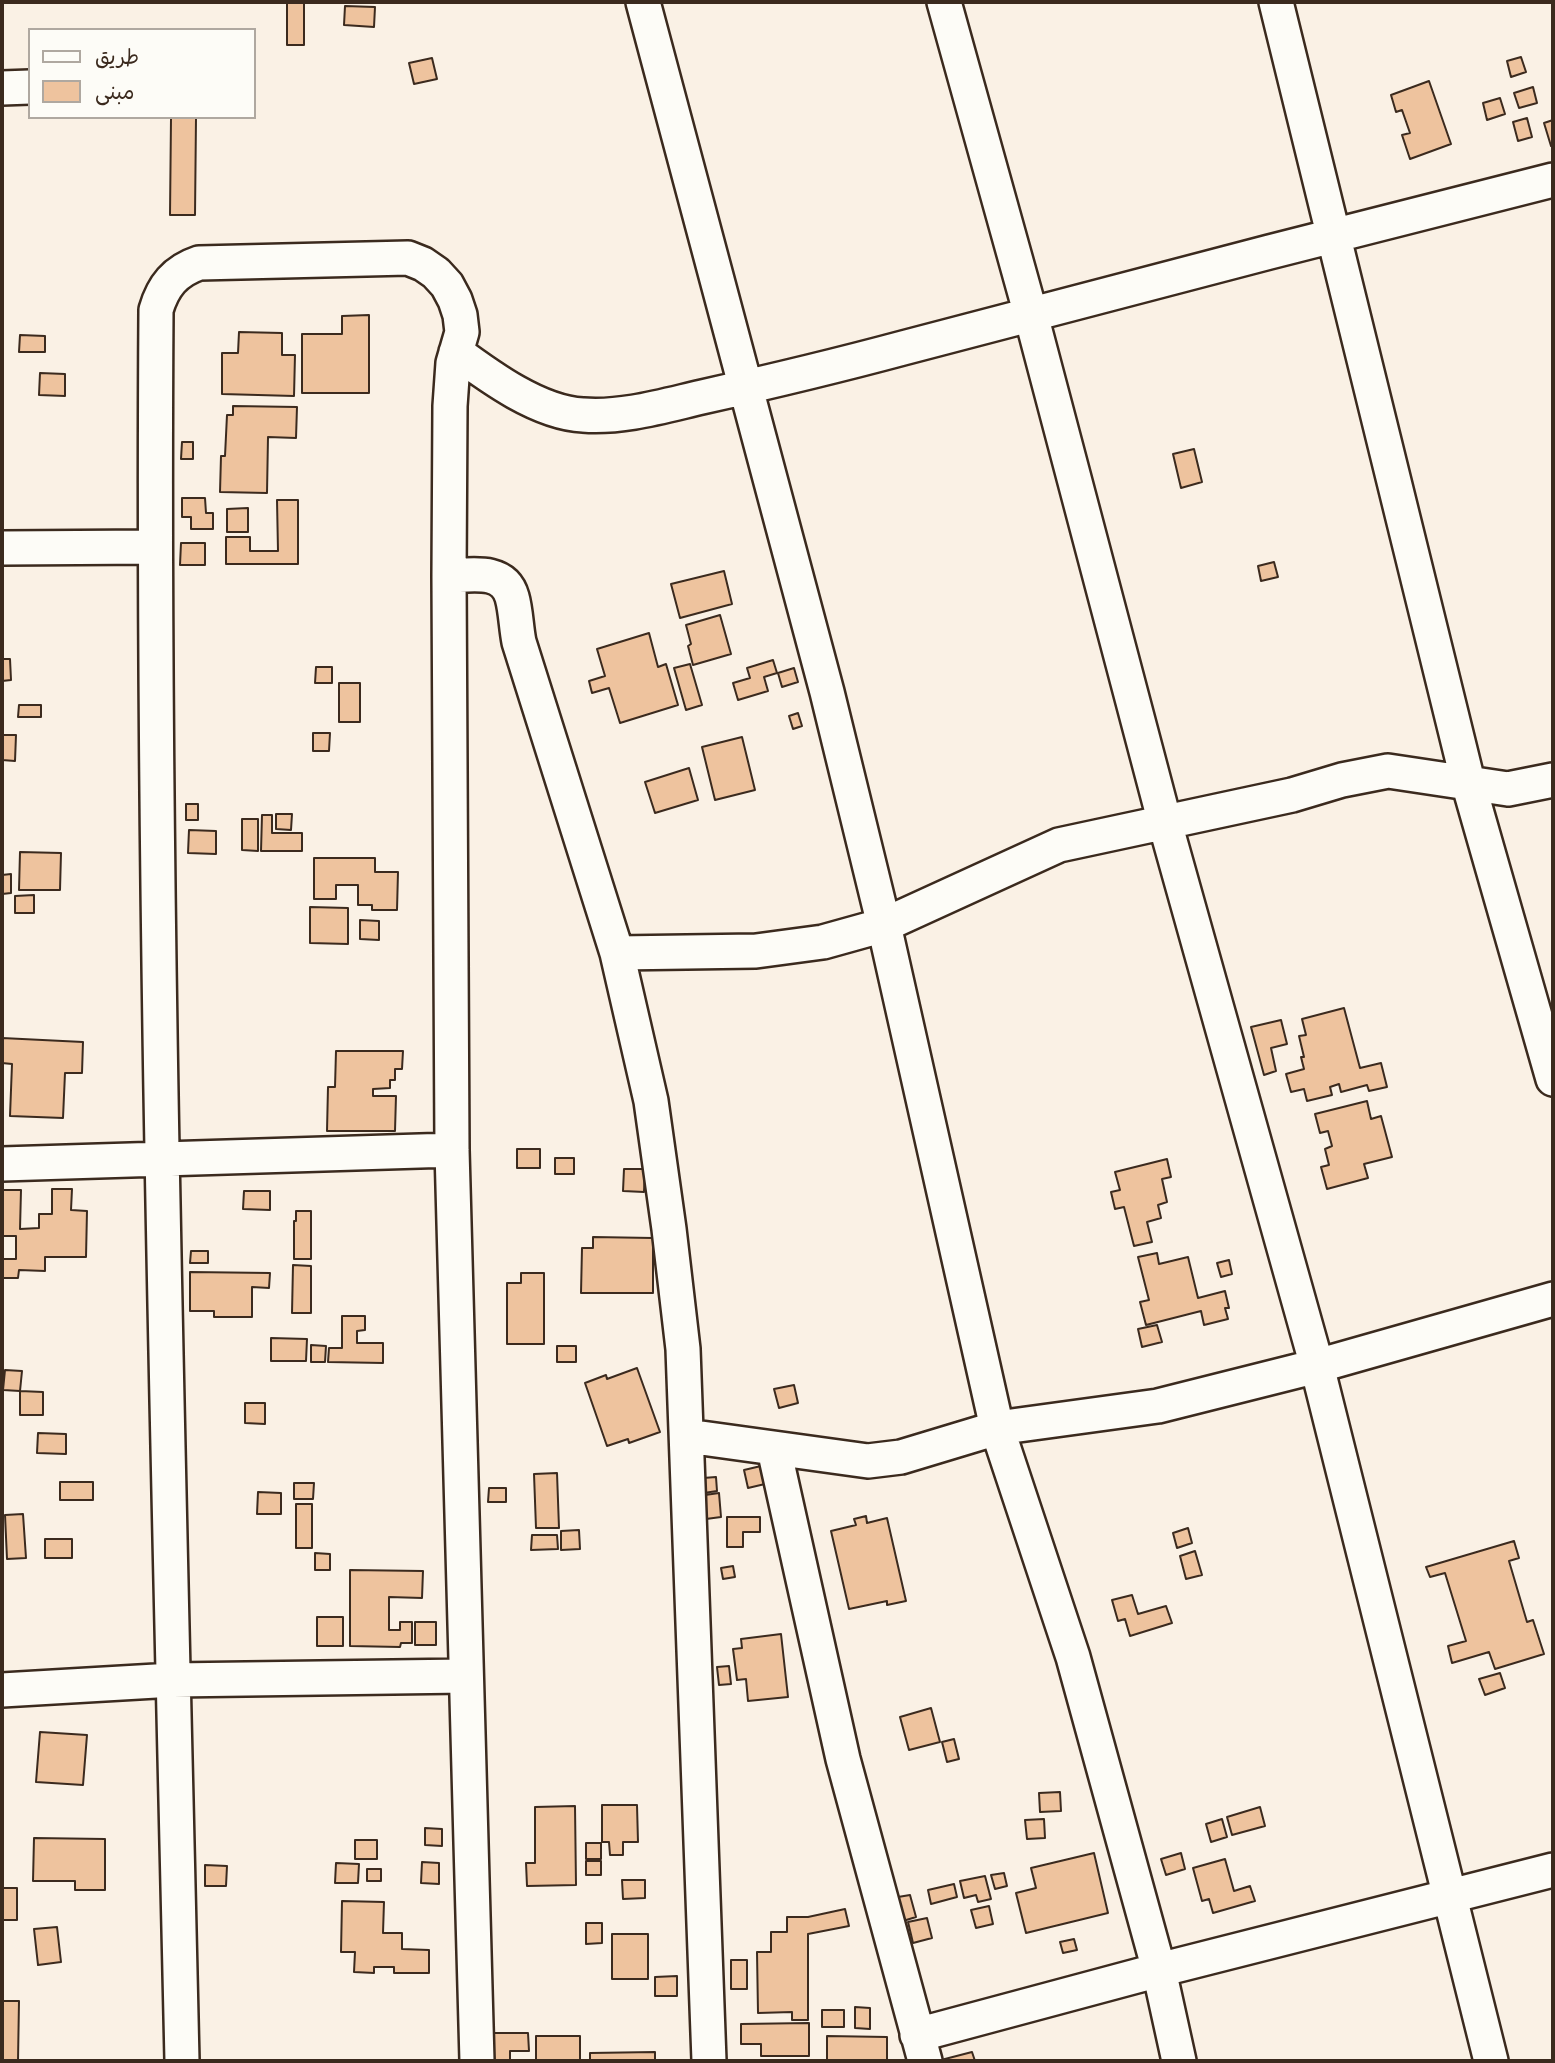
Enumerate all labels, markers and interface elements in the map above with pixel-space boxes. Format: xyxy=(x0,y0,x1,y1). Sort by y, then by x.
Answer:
legend xyxy=(28,28,256,119)
text: طريق xyxy=(95,38,139,76)
text: مبنى xyxy=(95,73,134,111)

